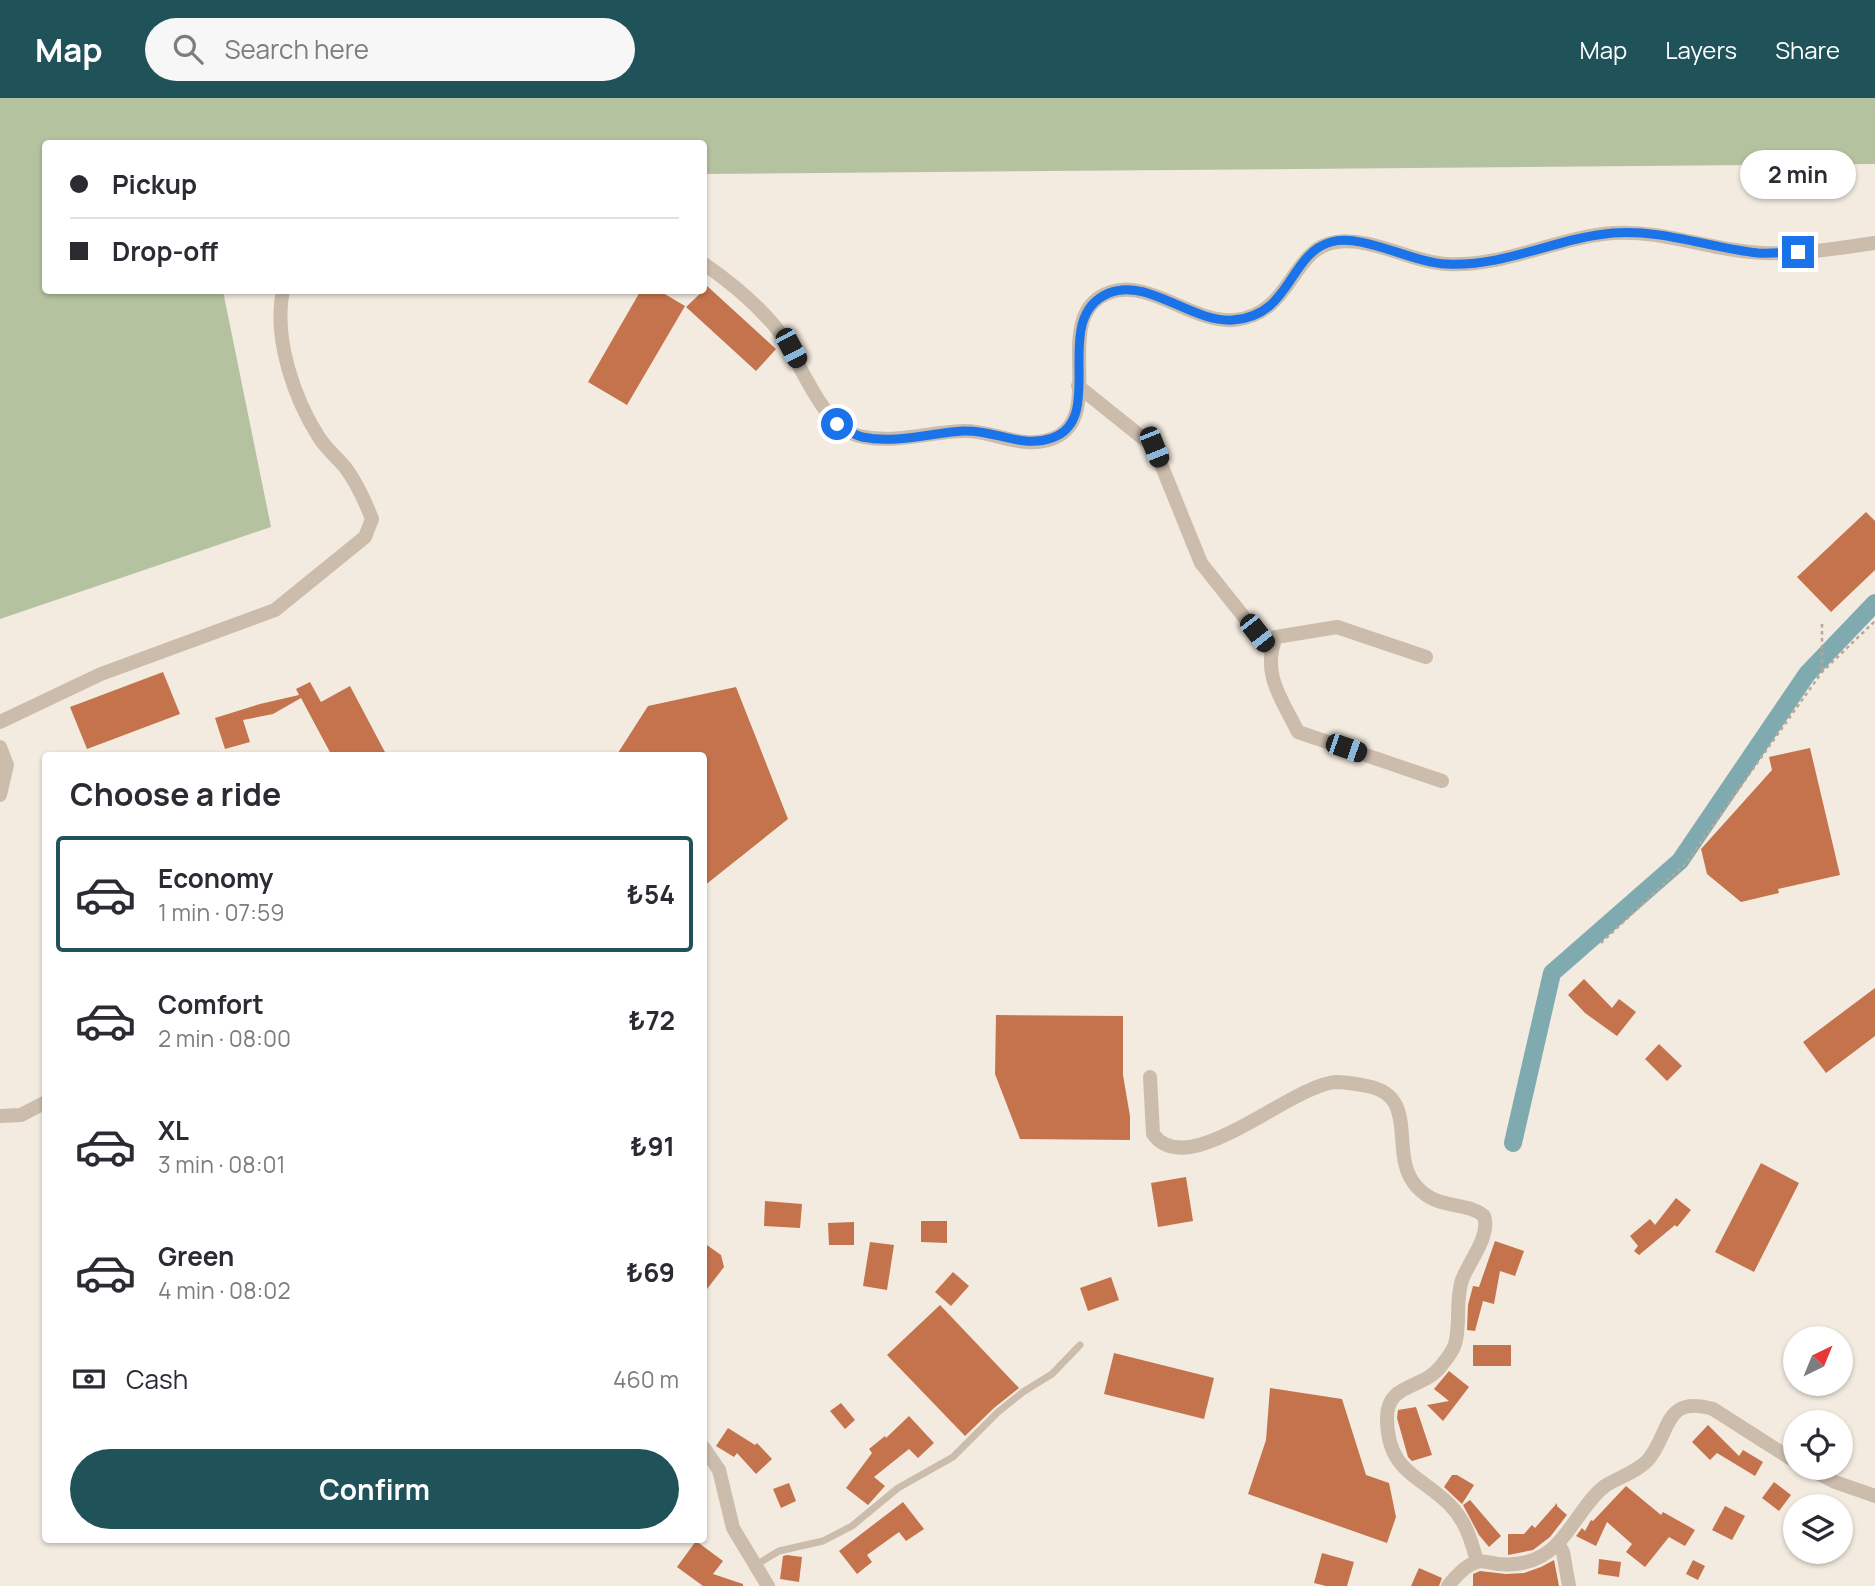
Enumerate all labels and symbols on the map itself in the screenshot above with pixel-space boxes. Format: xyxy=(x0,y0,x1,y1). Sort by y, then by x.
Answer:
callout: 2 min xyxy=(1740,150,1856,200)
route end xyxy=(1782,236,1814,268)
car xyxy=(772,325,811,371)
route start xyxy=(821,408,853,440)
car xyxy=(1137,424,1172,470)
car xyxy=(1236,610,1279,656)
car xyxy=(1323,731,1370,765)
north arrow xyxy=(1783,1326,1853,1396)

